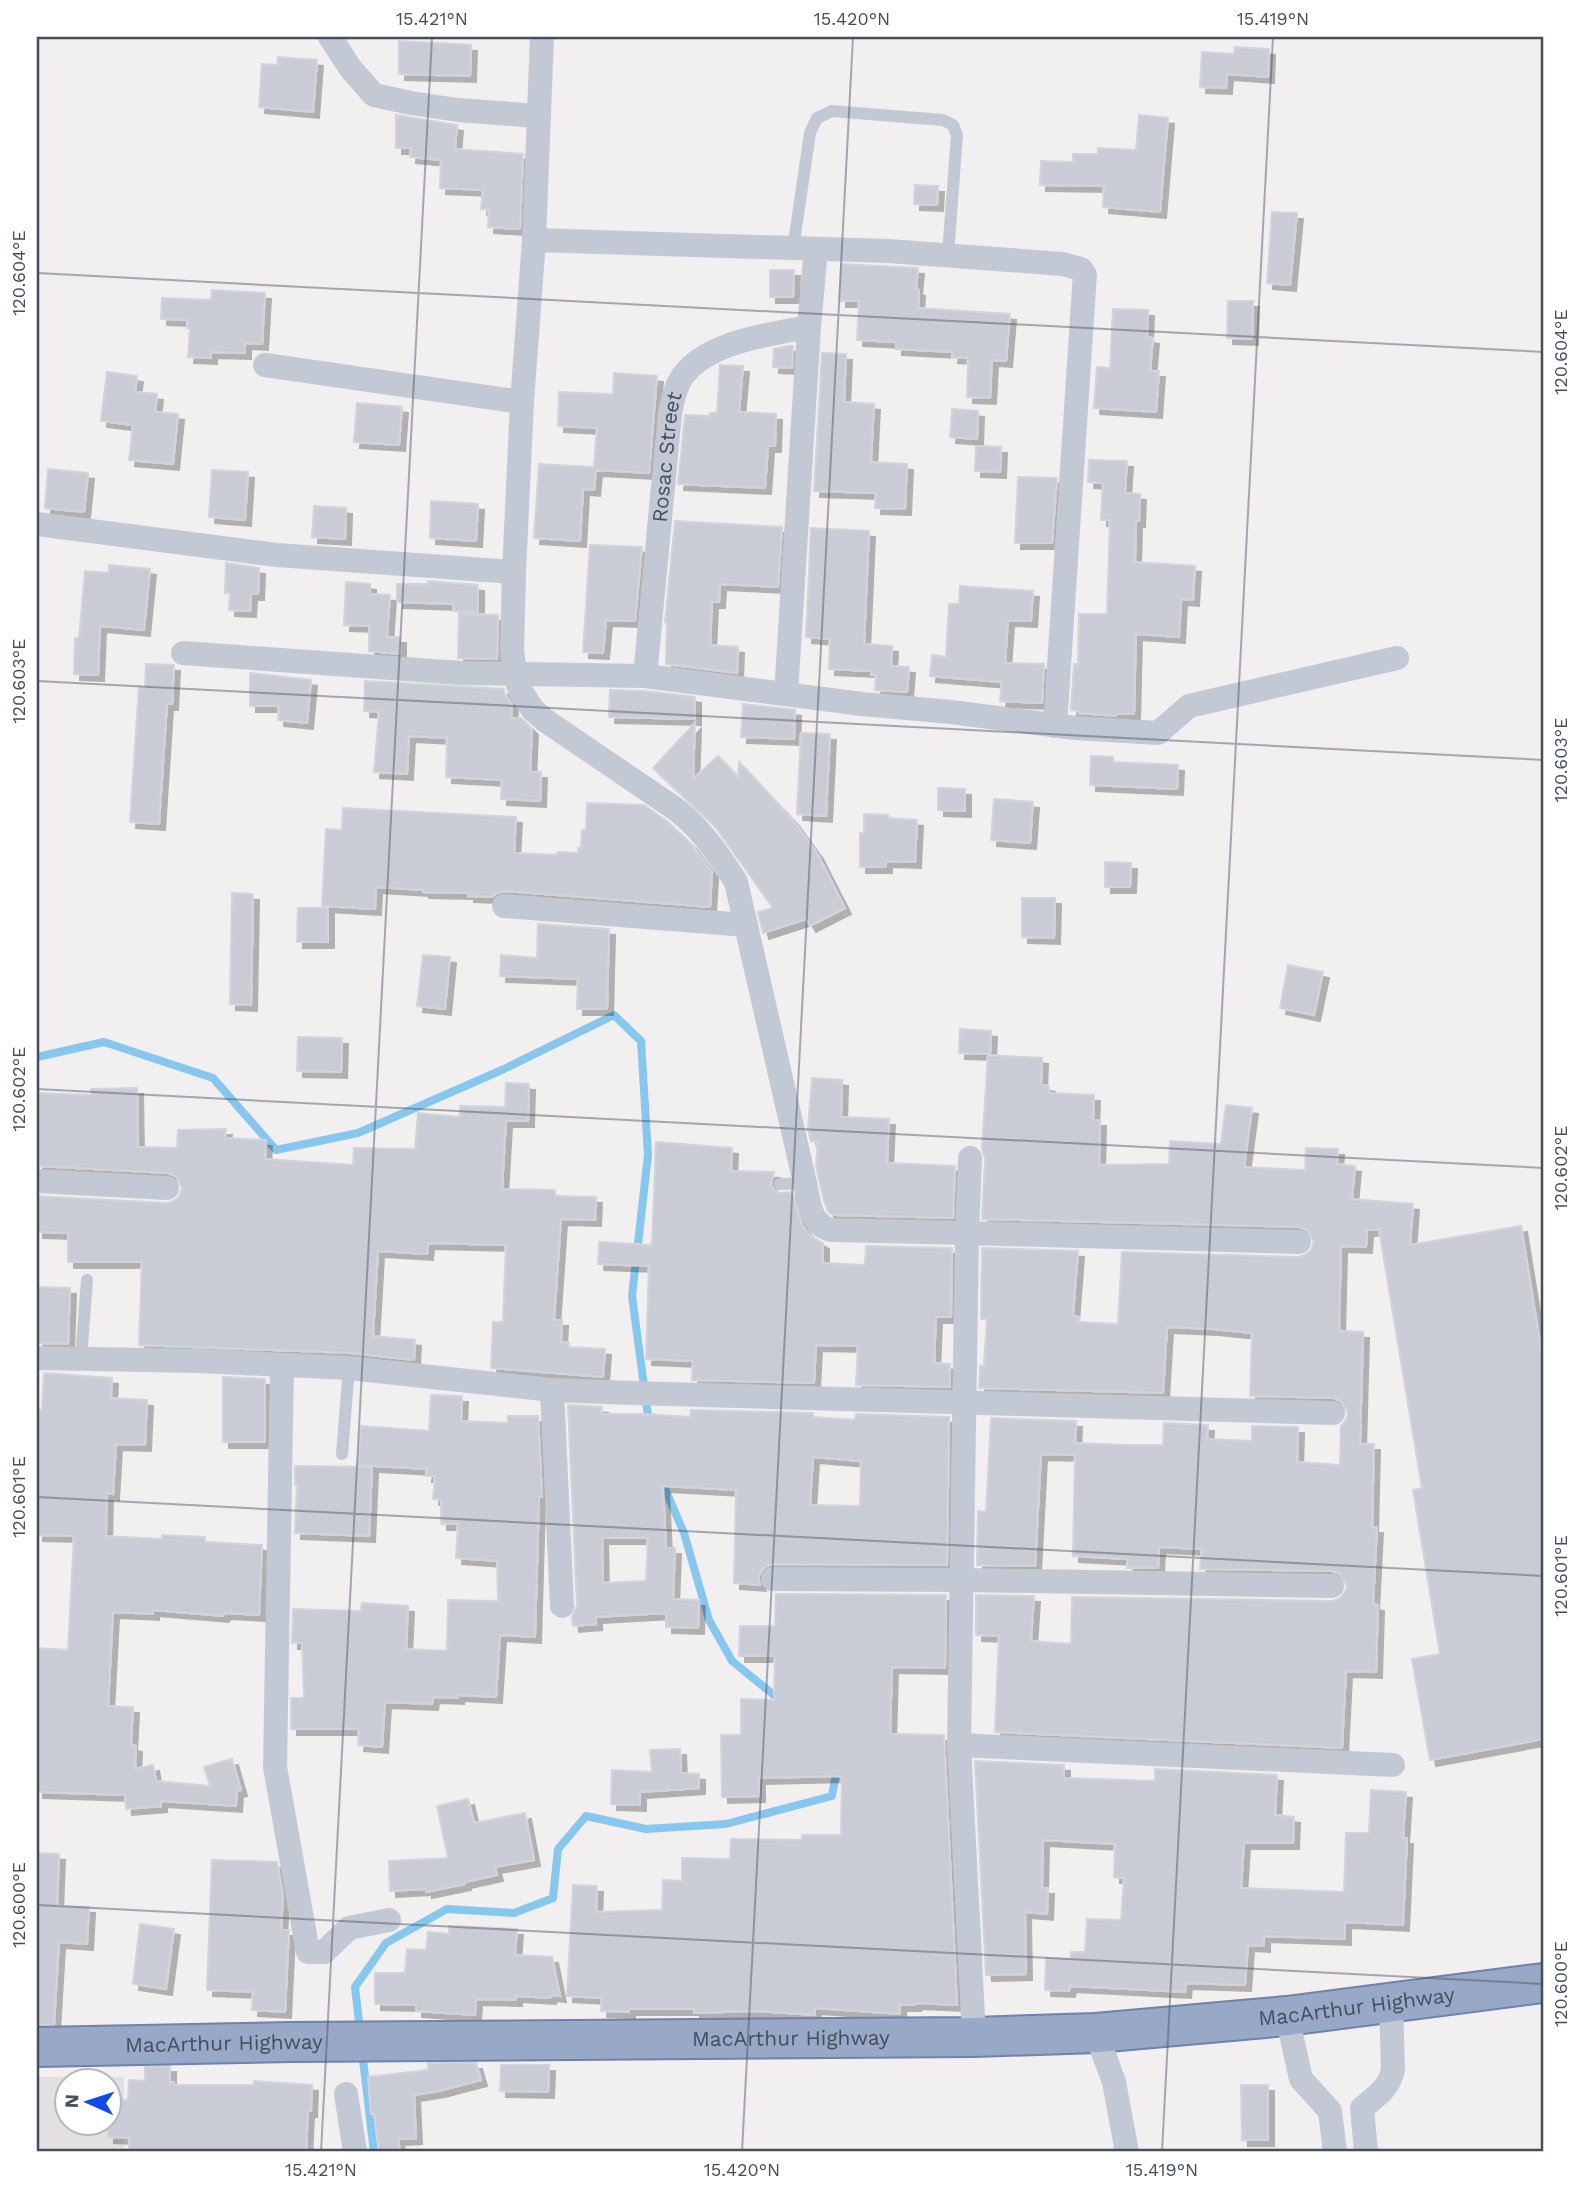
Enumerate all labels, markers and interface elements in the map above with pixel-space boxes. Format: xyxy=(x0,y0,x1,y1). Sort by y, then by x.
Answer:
text: 15.421°N xyxy=(396,8,468,29)
text: 15.420°N xyxy=(814,8,890,29)
text: 15.419°N xyxy=(1237,8,1309,29)
text: 120.604°E xyxy=(8,230,29,316)
text: 120.604°E xyxy=(1550,309,1571,395)
street label: Rosac Street xyxy=(647,388,687,524)
text: 120.603°E xyxy=(8,639,29,723)
text: 120.603°E xyxy=(1550,718,1571,802)
text: 120.602°E xyxy=(8,1046,29,1132)
text: 120.602°E xyxy=(1550,1125,1571,1211)
text: 120.601°E xyxy=(8,1456,29,1538)
text: 120.601°E xyxy=(1550,1535,1571,1617)
text: 120.600°E xyxy=(8,1862,29,1948)
text: 120.600°E xyxy=(1550,1941,1571,2027)
street label: MacArthur Highway xyxy=(1257,1981,1456,2031)
street label: MacArthur Highway xyxy=(692,2025,890,2051)
street label: MacArthur Highway xyxy=(125,2029,323,2057)
north arrow xyxy=(52,2066,122,2136)
text: N xyxy=(60,2093,83,2109)
text: 15.421°N xyxy=(285,2159,357,2180)
text: 15.420°N xyxy=(704,2159,780,2180)
text: 15.419°N xyxy=(1126,2159,1198,2180)

